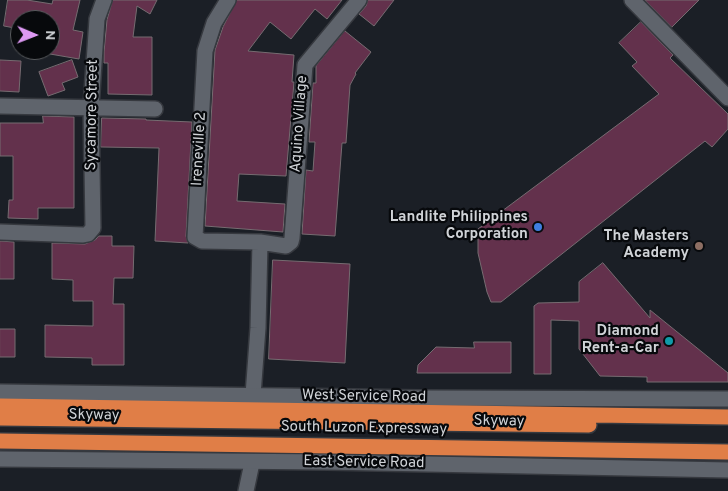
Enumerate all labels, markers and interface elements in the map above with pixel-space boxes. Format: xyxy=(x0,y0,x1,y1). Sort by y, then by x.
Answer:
north arrow xyxy=(10,10,60,60)
text: N xyxy=(41,30,58,40)
street label: Sycamore Street xyxy=(83,59,103,171)
street label: Aquino Village xyxy=(288,75,312,173)
street label: Ireneville 2 xyxy=(189,111,211,187)
place label: Landlite Philippines Corporation xyxy=(390,209,528,244)
marker: Landlite Philippines Corporation xyxy=(532,221,544,233)
place label: The Masters Academy xyxy=(604,228,689,263)
marker: The Masters Academy xyxy=(693,240,705,252)
place label: Diamond Rent-a-Car xyxy=(582,323,659,358)
marker: Diamond Rent-a-Car xyxy=(663,335,675,347)
street label: West Service Road xyxy=(302,387,426,407)
street label: Skyway xyxy=(68,407,120,425)
street label: Skyway xyxy=(473,413,525,431)
street label: South Luzon Expressway xyxy=(281,419,447,439)
street label: East Service Road xyxy=(303,453,425,473)

